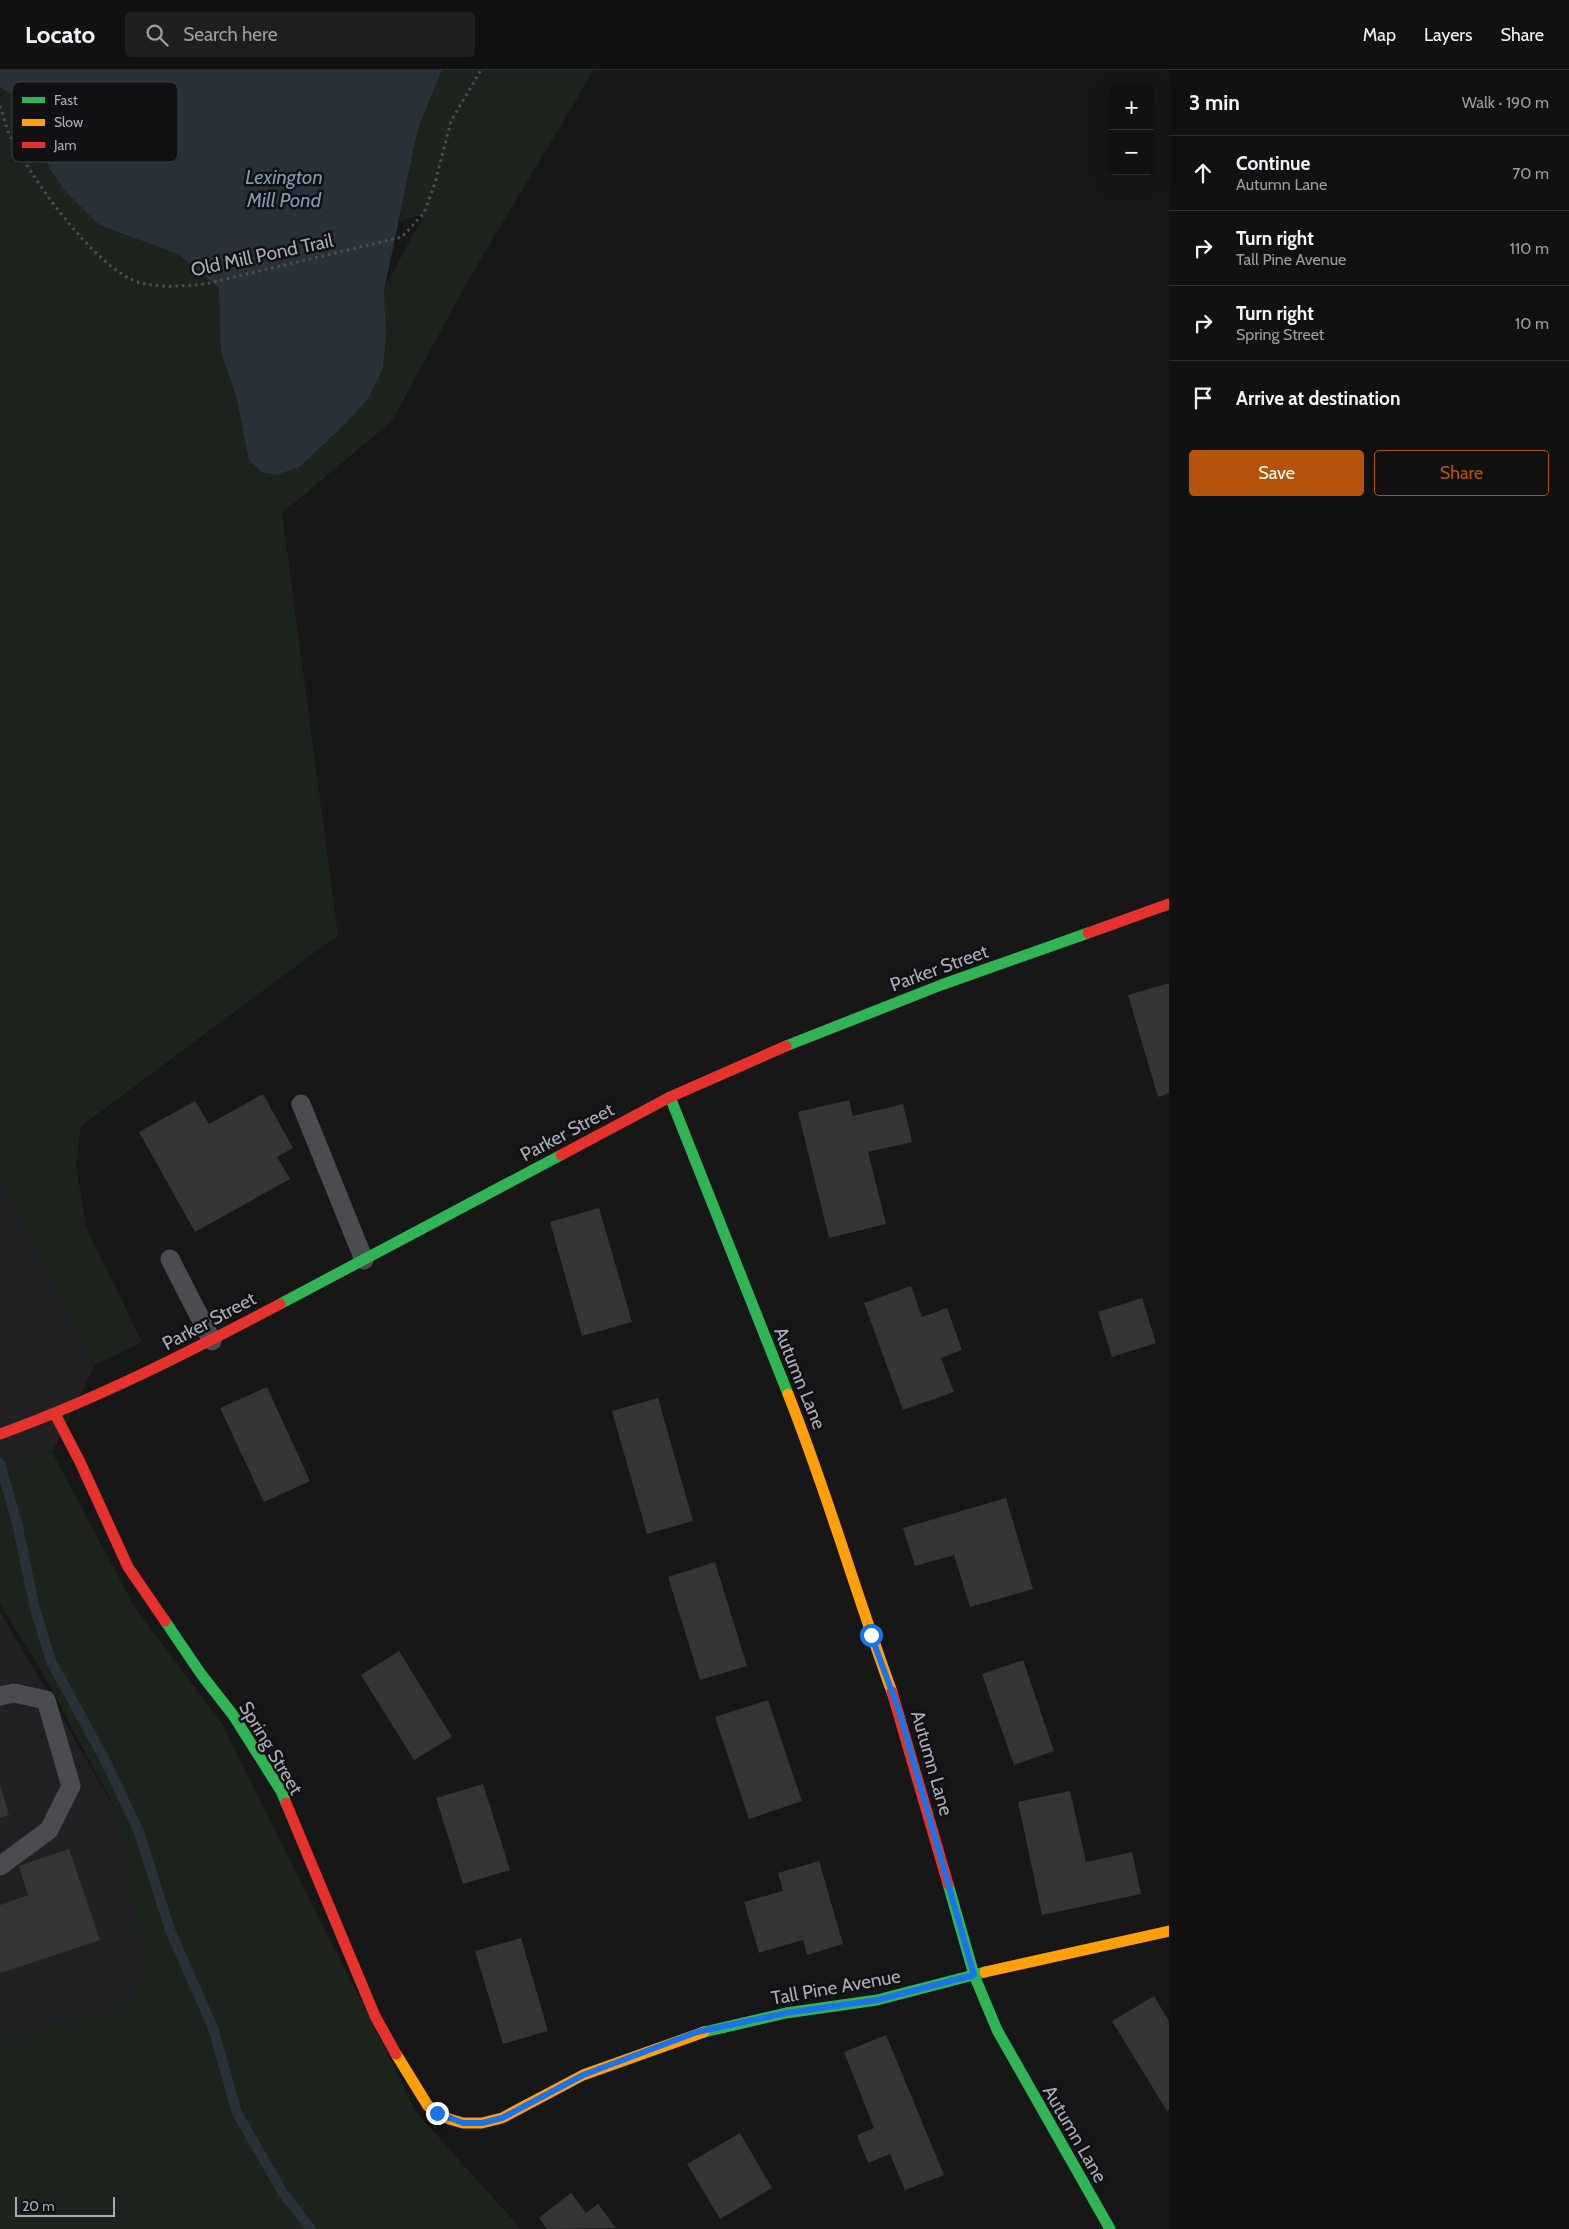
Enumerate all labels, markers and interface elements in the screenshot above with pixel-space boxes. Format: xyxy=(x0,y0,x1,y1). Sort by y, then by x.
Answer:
search box xyxy=(125,12,475,57)
text: Locato xyxy=(25,20,95,49)
icon: search xyxy=(143,21,171,49)
text: Search here xyxy=(183,23,278,46)
text: Map xyxy=(1363,24,1396,46)
text: Layers xyxy=(1424,24,1473,46)
text: Share xyxy=(1501,24,1544,46)
legend xyxy=(12,82,178,162)
map controls xyxy=(1109,85,1154,175)
button: + xyxy=(1109,85,1154,130)
text: 3 min xyxy=(1189,90,1240,115)
text: Fast xyxy=(54,91,78,109)
text: Walk · 190 m xyxy=(1462,93,1549,112)
text: Slow xyxy=(54,113,83,131)
button: − xyxy=(1109,130,1154,175)
text: Jam xyxy=(53,136,76,154)
text: Continue xyxy=(1236,152,1310,175)
icon: ahead xyxy=(1189,159,1217,187)
text: 70 m xyxy=(1512,164,1549,183)
water label: Lexington Mill Pond xyxy=(245,165,323,212)
text: Autumn Lane xyxy=(1236,175,1327,194)
text: Turn right xyxy=(1236,227,1314,250)
street label: Old Mill Pond Trail xyxy=(189,229,336,281)
icon: right xyxy=(1189,234,1217,262)
text: 110 m xyxy=(1510,239,1549,258)
text: Tall Pine Avenue xyxy=(1236,250,1346,269)
text: Turn right xyxy=(1236,302,1314,325)
icon: right xyxy=(1189,309,1217,337)
text: 10 m xyxy=(1515,314,1549,333)
text: Spring Street xyxy=(1236,325,1324,344)
icon: arrive xyxy=(1189,384,1217,412)
text: Arrive at destination xyxy=(1236,387,1400,410)
button: Save xyxy=(1189,450,1364,496)
button: Share xyxy=(1374,450,1549,496)
street label: Parker Street xyxy=(887,939,992,996)
street label: Parker Street xyxy=(516,1097,618,1166)
street label: Parker Street xyxy=(158,1286,260,1355)
street label: Autumn Lane xyxy=(769,1323,831,1433)
route start xyxy=(860,1624,883,1647)
street label: Spring Street xyxy=(234,1697,308,1799)
street label: Autumn Lane xyxy=(906,1708,958,1818)
street label: Tall Pine Avenue xyxy=(769,1964,903,2010)
street label: Autumn Lane xyxy=(1038,2081,1112,2187)
route end xyxy=(426,2102,449,2125)
scale bar xyxy=(15,2194,115,2217)
text: 20 m xyxy=(22,2197,55,2215)

